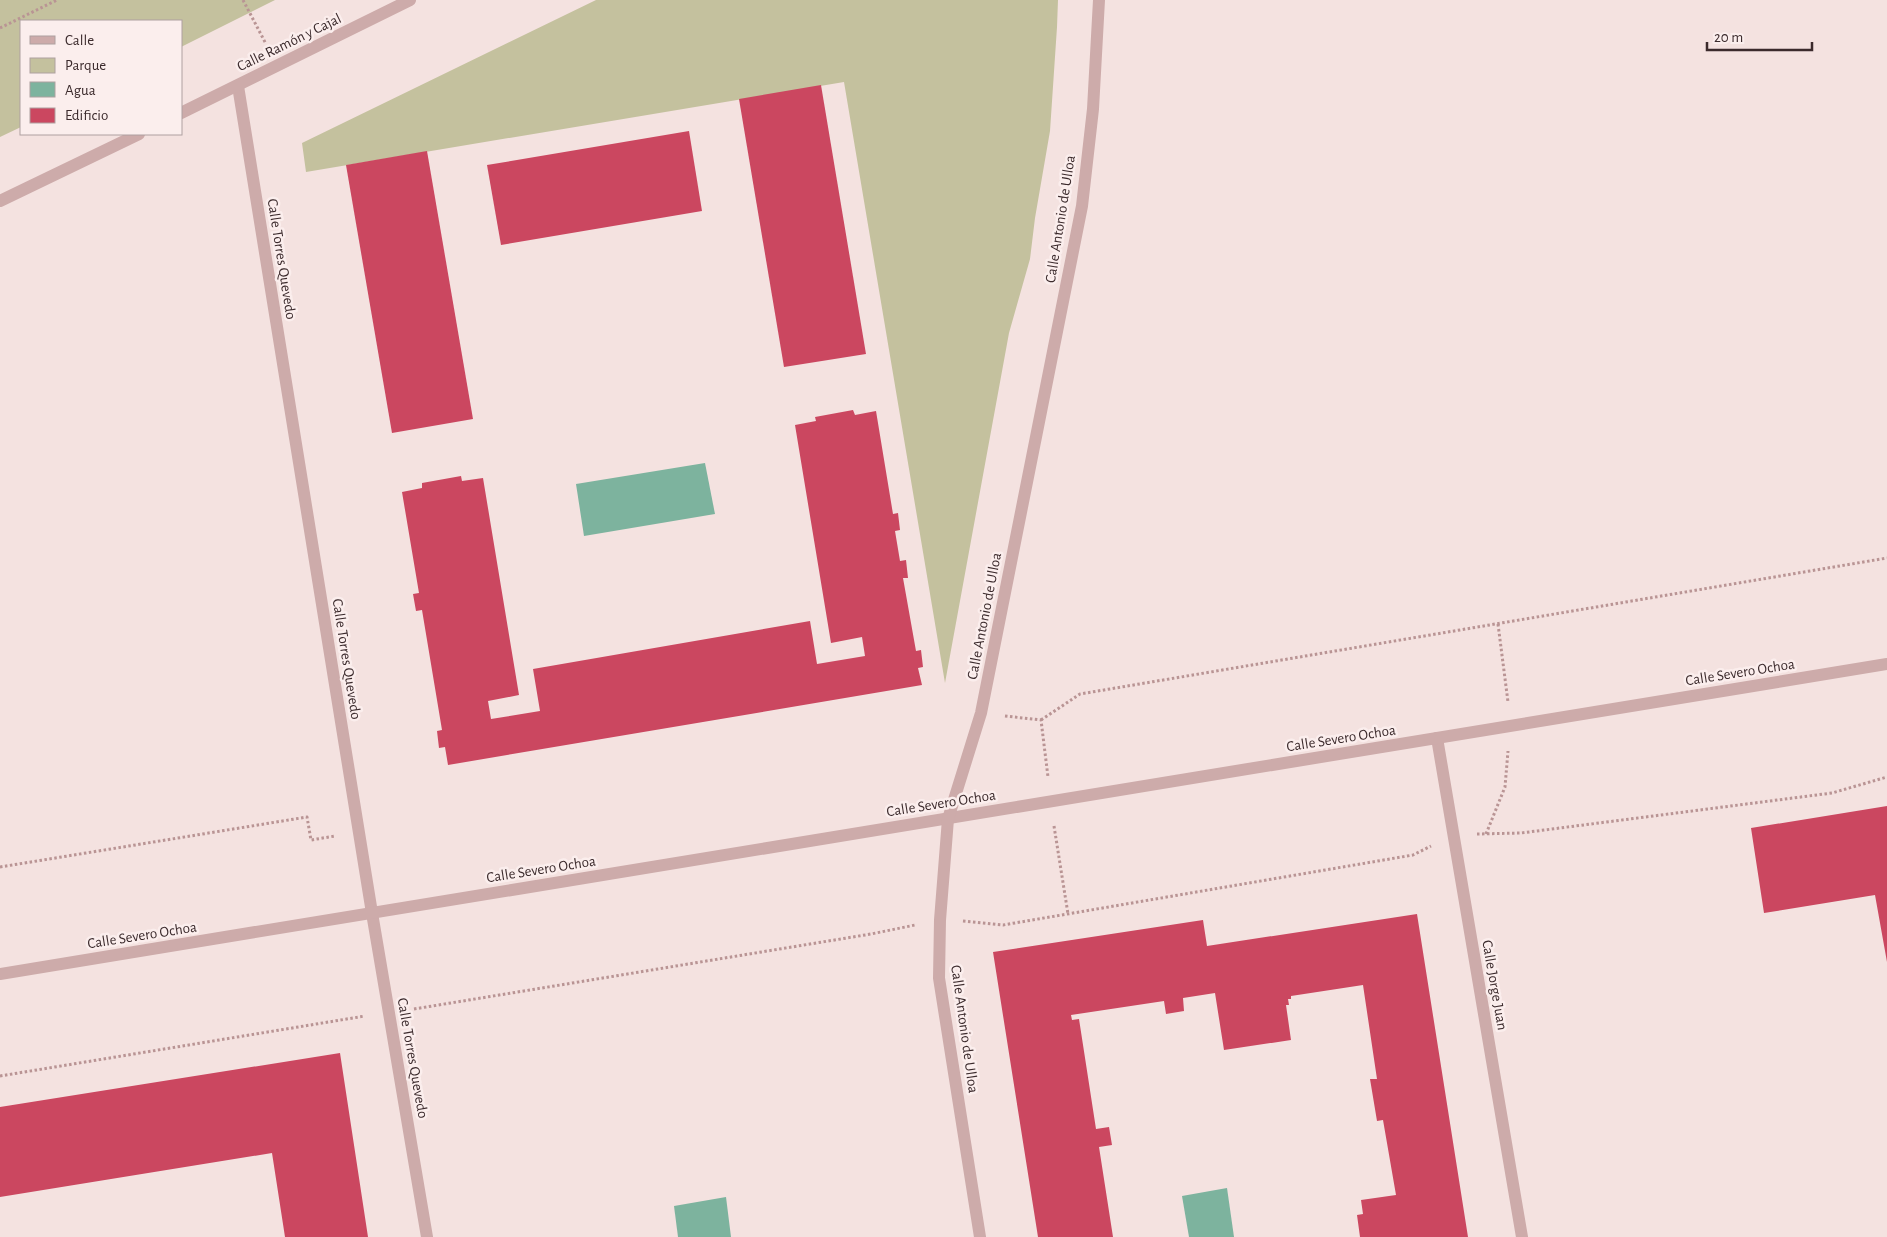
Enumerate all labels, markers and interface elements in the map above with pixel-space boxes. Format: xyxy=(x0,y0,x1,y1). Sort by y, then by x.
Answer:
street label: Calle Ramón y Cajal xyxy=(235,11,344,74)
legend xyxy=(20,20,182,135)
scale bar xyxy=(1707,20,1812,52)
text: 20 m xyxy=(1714,30,1743,45)
text: Calle xyxy=(65,33,94,48)
text: Parque xyxy=(65,58,106,73)
text: Agua xyxy=(65,83,96,98)
text: Edificio xyxy=(65,108,108,123)
street label: Calle Antonio de Ulloa xyxy=(1043,154,1078,284)
street label: Calle Torres Quevedo xyxy=(265,198,298,321)
street label: Calle Antonio de Ulloa xyxy=(965,551,1004,681)
street label: Calle Torres Quevedo xyxy=(330,598,363,721)
street label: Calle Severo Ochoa xyxy=(1684,656,1796,689)
street label: Calle Severo Ochoa xyxy=(1285,722,1397,755)
street label: Calle Severo Ochoa xyxy=(885,787,997,820)
street label: Calle Severo Ochoa xyxy=(485,853,597,886)
street label: Calle Severo Ochoa xyxy=(86,919,198,952)
street label: Calle Jorge Juan xyxy=(1479,939,1510,1031)
street label: Calle Antonio de Ulloa xyxy=(948,964,981,1094)
street label: Calle Torres Quevedo xyxy=(395,997,430,1119)

